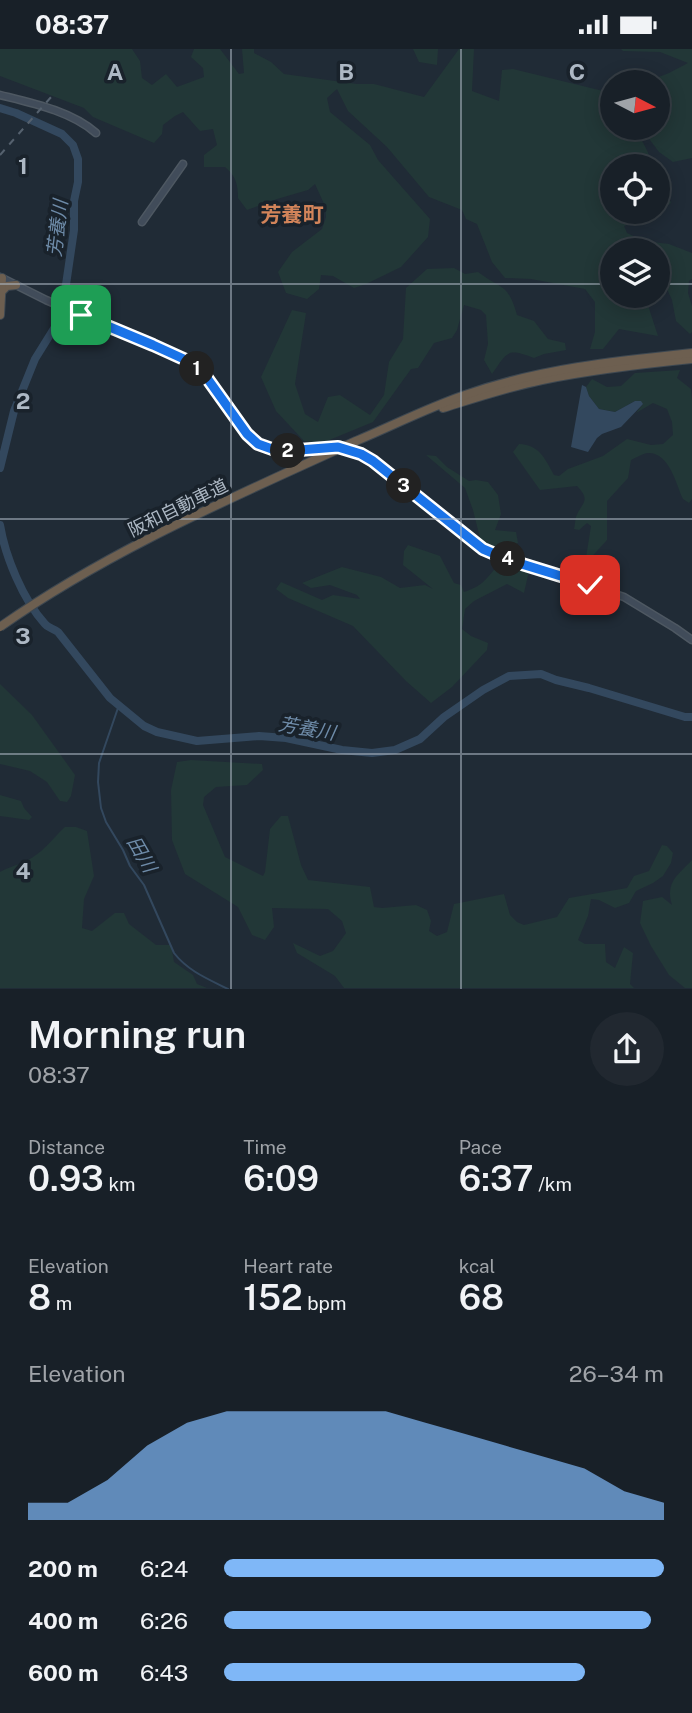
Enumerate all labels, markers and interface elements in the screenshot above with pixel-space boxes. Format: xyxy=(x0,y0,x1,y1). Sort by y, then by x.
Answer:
text: 08:37 xyxy=(35,9,109,40)
text: A xyxy=(107,58,124,85)
text: B xyxy=(338,58,354,85)
text: C xyxy=(569,58,585,85)
north arrow xyxy=(600,70,670,140)
map controls xyxy=(600,70,670,308)
text: 1 xyxy=(18,152,28,179)
button: locate xyxy=(600,154,670,224)
water label: 芳養川 xyxy=(43,196,72,258)
district label: 芳養町 xyxy=(261,202,324,227)
button: layers xyxy=(600,238,670,308)
pin xyxy=(51,285,111,345)
icon: arrive xyxy=(62,296,100,334)
pin: 1 xyxy=(180,351,214,387)
text: 1 xyxy=(192,357,201,379)
text: 2 xyxy=(16,387,30,414)
pin: 2 xyxy=(270,433,306,469)
text: 2 xyxy=(281,439,294,461)
pin: 3 xyxy=(386,469,422,503)
street label: 阪和自動車道 xyxy=(125,474,231,541)
text: 3 xyxy=(397,474,410,496)
pin: 4 xyxy=(490,541,526,577)
text: 4 xyxy=(501,547,514,569)
pin xyxy=(560,555,620,615)
icon: check xyxy=(571,566,609,604)
text: 3 xyxy=(15,622,31,649)
water label: 芳養川 xyxy=(277,712,339,744)
water label: 田川 xyxy=(123,832,162,878)
text: 4 xyxy=(15,857,31,884)
text: Morning run xyxy=(28,1012,246,1057)
button: share xyxy=(590,1012,664,1086)
text: 08:37 xyxy=(28,1061,90,1088)
text: Distance xyxy=(28,1136,105,1158)
text: Time xyxy=(243,1136,287,1158)
text: Pace xyxy=(459,1136,502,1158)
text: 0.93 xyxy=(28,1158,104,1199)
text: 6:09 xyxy=(243,1158,319,1199)
text: 6:37 xyxy=(459,1158,534,1199)
text: km xyxy=(104,1173,136,1195)
text: /km xyxy=(534,1173,572,1195)
text: Elevation xyxy=(28,1255,109,1277)
text: Heart rate xyxy=(243,1255,333,1277)
text: kcal xyxy=(459,1255,495,1277)
text: 8 xyxy=(28,1277,51,1318)
text: 152 xyxy=(243,1277,303,1318)
text: 68 xyxy=(459,1277,504,1318)
text: m xyxy=(51,1292,72,1314)
text: bpm xyxy=(303,1292,346,1314)
text: Elevation xyxy=(28,1360,126,1387)
text: 26–34 m xyxy=(569,1360,664,1387)
text: 200 m xyxy=(28,1555,98,1582)
text: 6:24 xyxy=(140,1555,188,1582)
text: 400 m xyxy=(28,1607,98,1634)
text: 6:26 xyxy=(140,1607,188,1634)
text: 600 m xyxy=(28,1659,98,1686)
text: 6:43 xyxy=(140,1659,188,1686)

